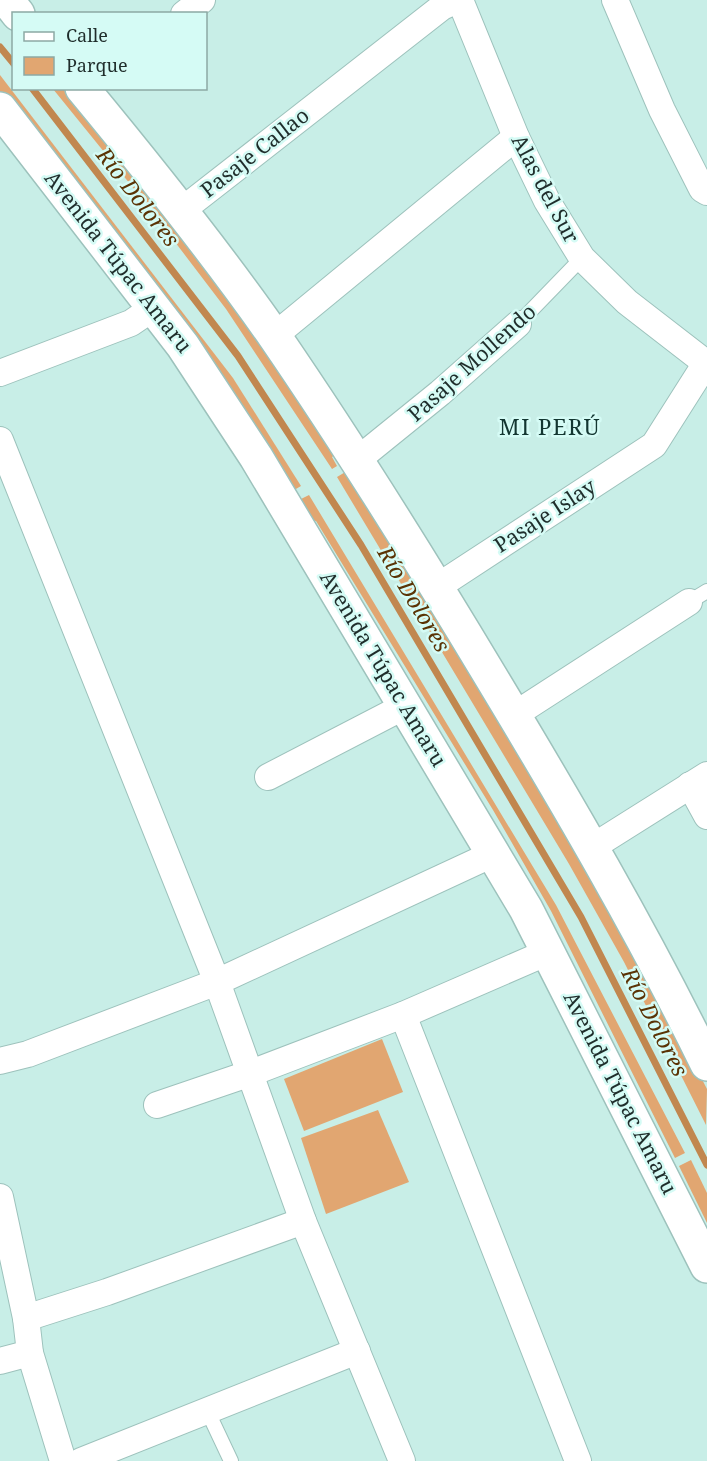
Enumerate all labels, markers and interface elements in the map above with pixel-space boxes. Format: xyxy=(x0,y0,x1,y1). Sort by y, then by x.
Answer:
legend xyxy=(12,12,207,90)
text: Calle xyxy=(66,23,108,47)
text: Parque xyxy=(66,53,128,77)
street label: Pasaje Callao xyxy=(194,101,314,203)
street label: Alas del Sur xyxy=(506,129,586,248)
water label: Río Dolores xyxy=(90,140,187,252)
street label: Avenida Túpac Amaru xyxy=(39,165,199,358)
street label: Pasaje Mollendo xyxy=(401,297,541,427)
district label: MI PERÚ xyxy=(499,411,601,441)
street label: Pasaje Islay xyxy=(488,472,601,558)
water label: Río Dolores xyxy=(371,539,458,657)
street label: Avenida Túpac Amaru xyxy=(314,565,453,772)
water label: Río Dolores xyxy=(615,961,696,1081)
street label: Avenida Túpac Amaru xyxy=(558,986,684,1199)

